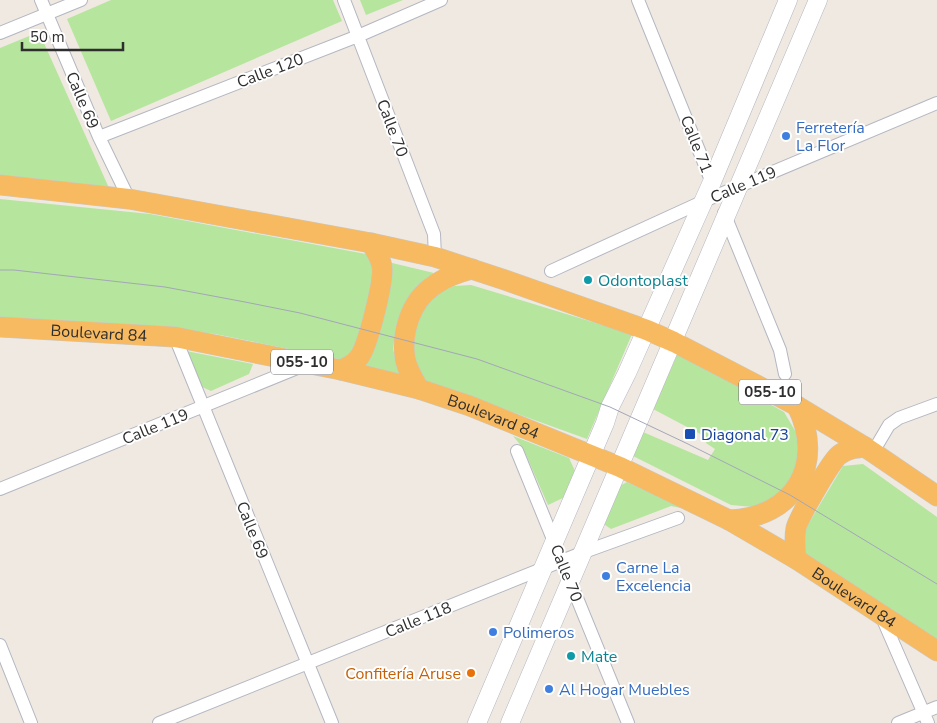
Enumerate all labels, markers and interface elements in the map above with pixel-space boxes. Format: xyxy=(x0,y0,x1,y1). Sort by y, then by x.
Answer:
scale bar xyxy=(22,20,124,52)
text: 50 m xyxy=(30,27,65,47)
street label: Calle 120 xyxy=(234,48,307,94)
street label: Calle 69 xyxy=(60,68,104,132)
street label: Calle 70 xyxy=(371,96,413,160)
street label: Calle 71 xyxy=(675,112,718,176)
place label: Ferretería La Flor xyxy=(796,117,865,157)
marker: Ferretería La Flor xyxy=(780,130,792,142)
street label: Calle 119 xyxy=(707,161,780,209)
place label: Odontoplast xyxy=(598,270,688,292)
marker: Odontoplast xyxy=(582,274,594,286)
street label: Boulevard 84 xyxy=(50,320,148,347)
road number: 055-10 xyxy=(271,350,333,374)
road number: 055-10 xyxy=(739,380,801,404)
street label: Boulevard 84 xyxy=(444,389,542,445)
street label: Calle 119 xyxy=(119,404,192,450)
place label: Diagonal 73 xyxy=(701,424,789,446)
marker: Diagonal 73 xyxy=(683,427,697,441)
street label: Calle 69 xyxy=(231,498,274,562)
street label: Calle 70 xyxy=(545,541,588,605)
place label: Carne La Excelencia xyxy=(616,557,691,597)
street label: Boulevard 84 xyxy=(807,562,901,634)
marker: Carne La Excelencia xyxy=(600,570,612,582)
street label: Calle 118 xyxy=(382,597,455,643)
place label: Polimeros xyxy=(503,622,575,644)
marker: Polimeros xyxy=(487,626,499,638)
place label: Mate xyxy=(581,646,617,668)
marker: Mate xyxy=(565,650,577,662)
place label: Confitería Aruse xyxy=(345,663,461,685)
marker: Confitería Aruse xyxy=(465,667,477,679)
place label: Al Hogar Muebles xyxy=(559,679,690,701)
marker: Al Hogar Muebles xyxy=(543,683,555,695)

